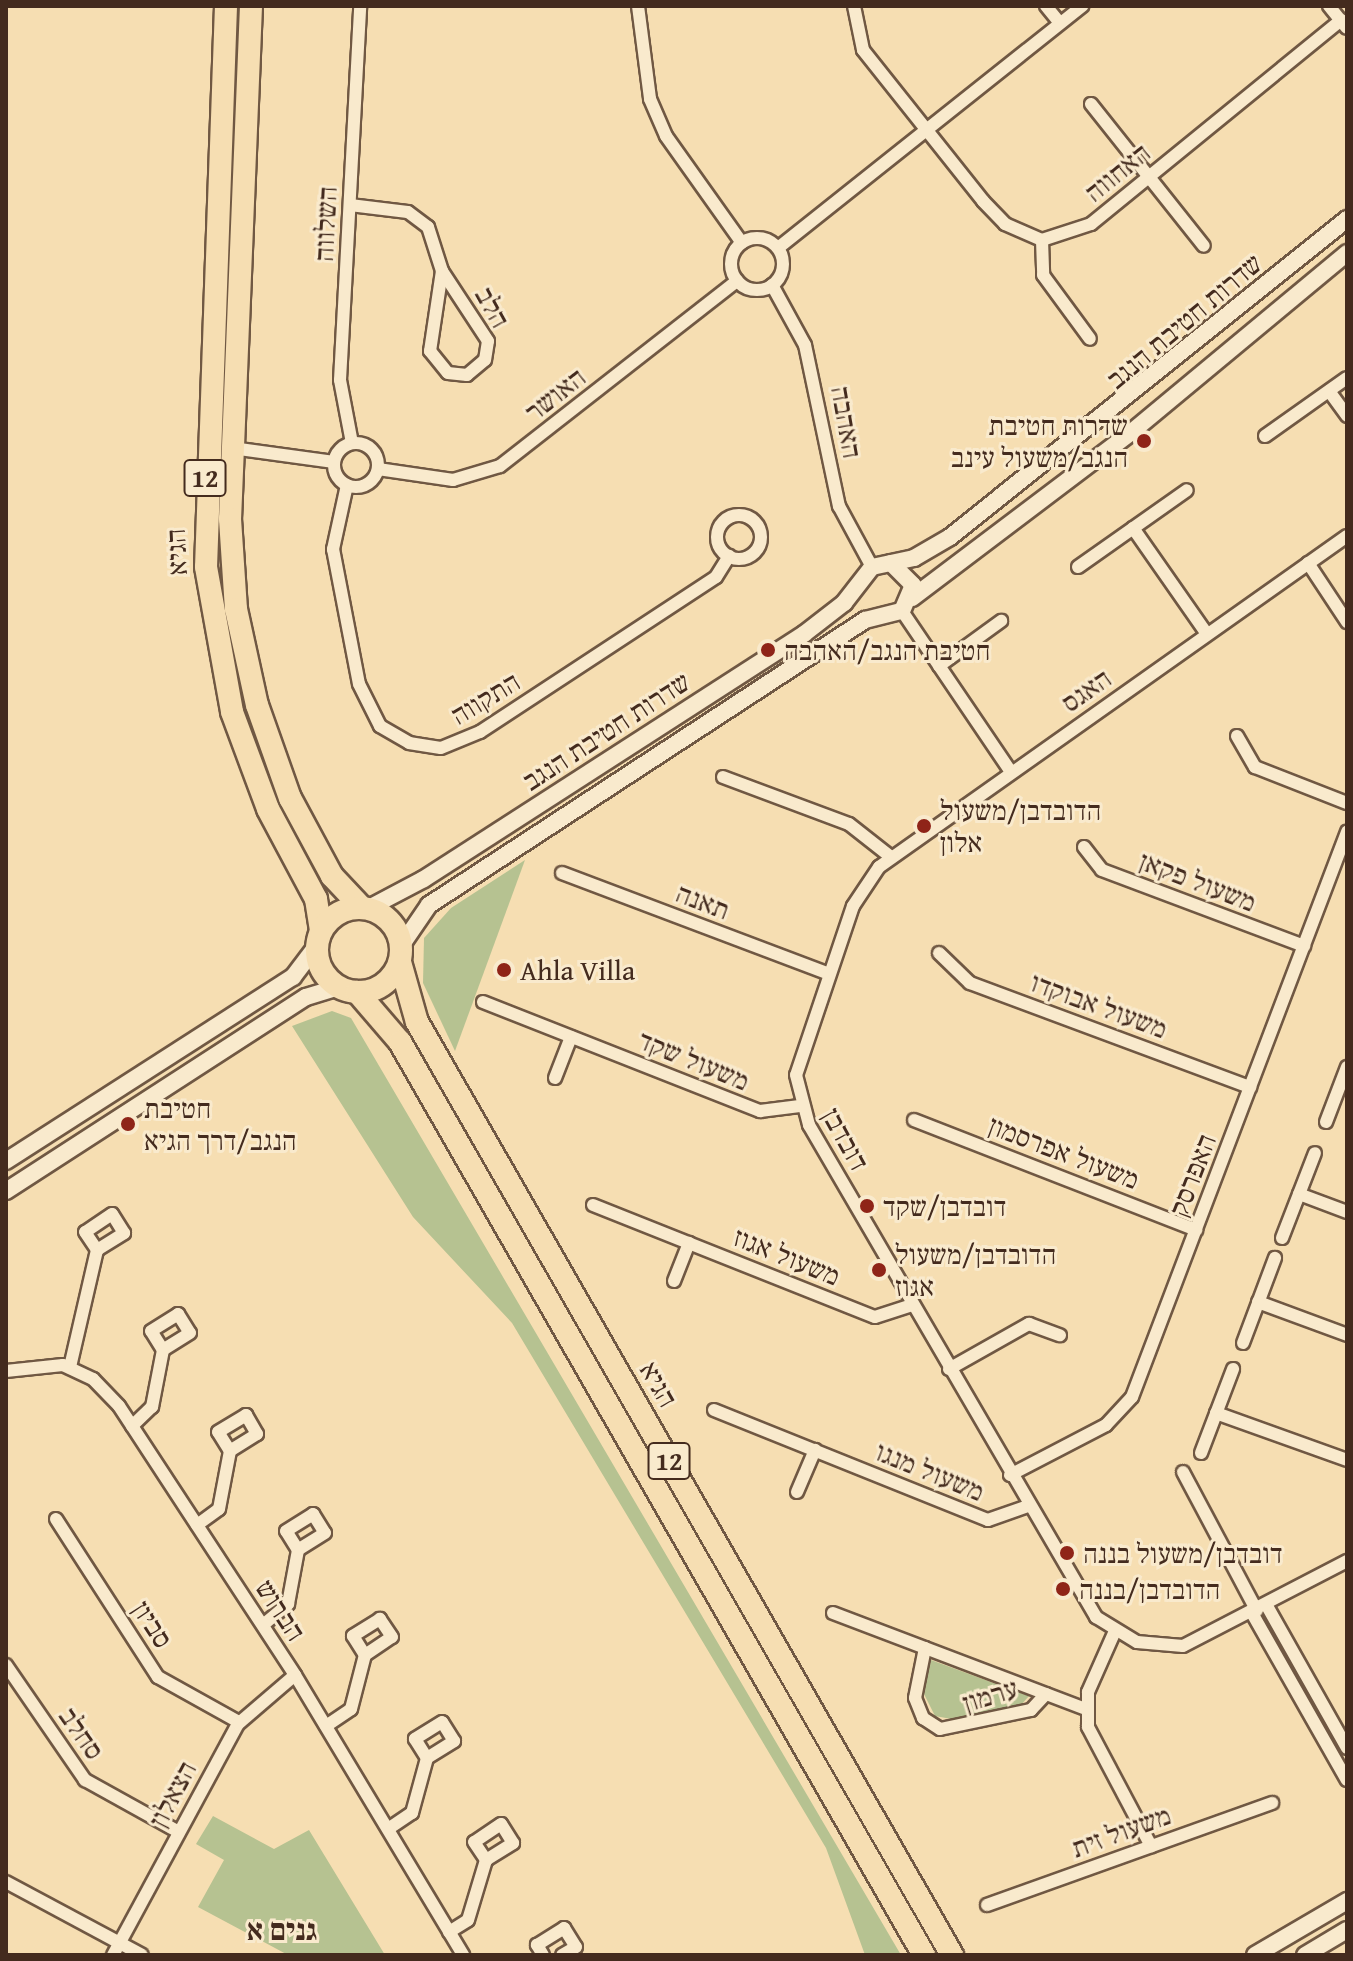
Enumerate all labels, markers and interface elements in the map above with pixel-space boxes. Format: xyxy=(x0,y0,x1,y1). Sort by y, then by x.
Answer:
street label: האחווה xyxy=(1077,135,1157,209)
street label: השלווה xyxy=(306,185,344,263)
street label: שדרות חטיבת הנגב xyxy=(1099,246,1269,396)
street label: הלב xyxy=(468,281,518,333)
street label: האושר xyxy=(518,360,592,428)
street label: האהבה xyxy=(824,383,870,461)
place label: שדרות חטיבת הנגב/משעול עינב xyxy=(951,408,1128,474)
marker: שדרות חטיבת הנגב/משעול עינב xyxy=(1135,432,1153,450)
road number: 12 xyxy=(183,456,227,500)
street label: הגיא xyxy=(158,528,194,576)
place label: חטיבת הנגב/האהבה xyxy=(784,633,991,667)
marker: חטיבת הנגב/האהבה xyxy=(759,641,777,659)
street label: האגס xyxy=(1054,661,1118,719)
street label: התקווה xyxy=(444,664,526,732)
street label: שדרות חטיבת הנגב xyxy=(516,664,696,798)
place label: הדובדבן/משעול אלון xyxy=(940,793,1101,859)
marker: הדובדבן/משעול אלון xyxy=(915,817,933,835)
street label: משעול פקאן xyxy=(1135,843,1261,919)
street label: תאנה xyxy=(671,875,735,927)
place label: Ahla Villa xyxy=(520,953,635,987)
marker: Ahla Villa xyxy=(495,961,513,979)
street label: משעול אבוקדו xyxy=(1026,965,1172,1045)
street label: משעול שקד xyxy=(634,1023,754,1097)
place label: חטיבת הנגב/דרך הגיא xyxy=(144,1091,297,1157)
street label: דובדבן xyxy=(815,1102,877,1176)
street label: משעול אפרסמון xyxy=(984,1108,1144,1196)
marker: חטיבת הנגב/דרך הגיא xyxy=(119,1115,137,1133)
street label: האפרסק xyxy=(1161,1129,1223,1221)
place label: דובדבן/שקד xyxy=(883,1189,1006,1223)
marker: דובדבן/שקד xyxy=(858,1197,876,1215)
street label: משעול אגוז xyxy=(729,1219,845,1293)
place label: הדובדבן/משעול אגוז xyxy=(895,1237,1056,1303)
marker: הדובדבן/משעול אגוז xyxy=(870,1261,888,1279)
street label: הגיא xyxy=(633,1355,685,1413)
street label: משעול מנגו xyxy=(871,1434,989,1508)
road number: 12 xyxy=(647,1439,691,1483)
place label: דובדבן/משעול בננה xyxy=(1083,1536,1283,1570)
marker: דובדבן/משעול בננה xyxy=(1058,1544,1076,1562)
place label: הדובדבן/בננה xyxy=(1079,1572,1220,1606)
street label: הברוש xyxy=(249,1573,313,1647)
marker: הדובדבן/בננה xyxy=(1054,1580,1072,1598)
street label: סביון xyxy=(126,1594,180,1654)
street label: ערמון xyxy=(958,1671,1022,1719)
street label: סחלב xyxy=(52,1700,112,1766)
street label: הצאלון xyxy=(141,1755,203,1833)
street label: משעול זית xyxy=(1067,1798,1175,1864)
district label: גנים א xyxy=(247,1911,317,1947)

